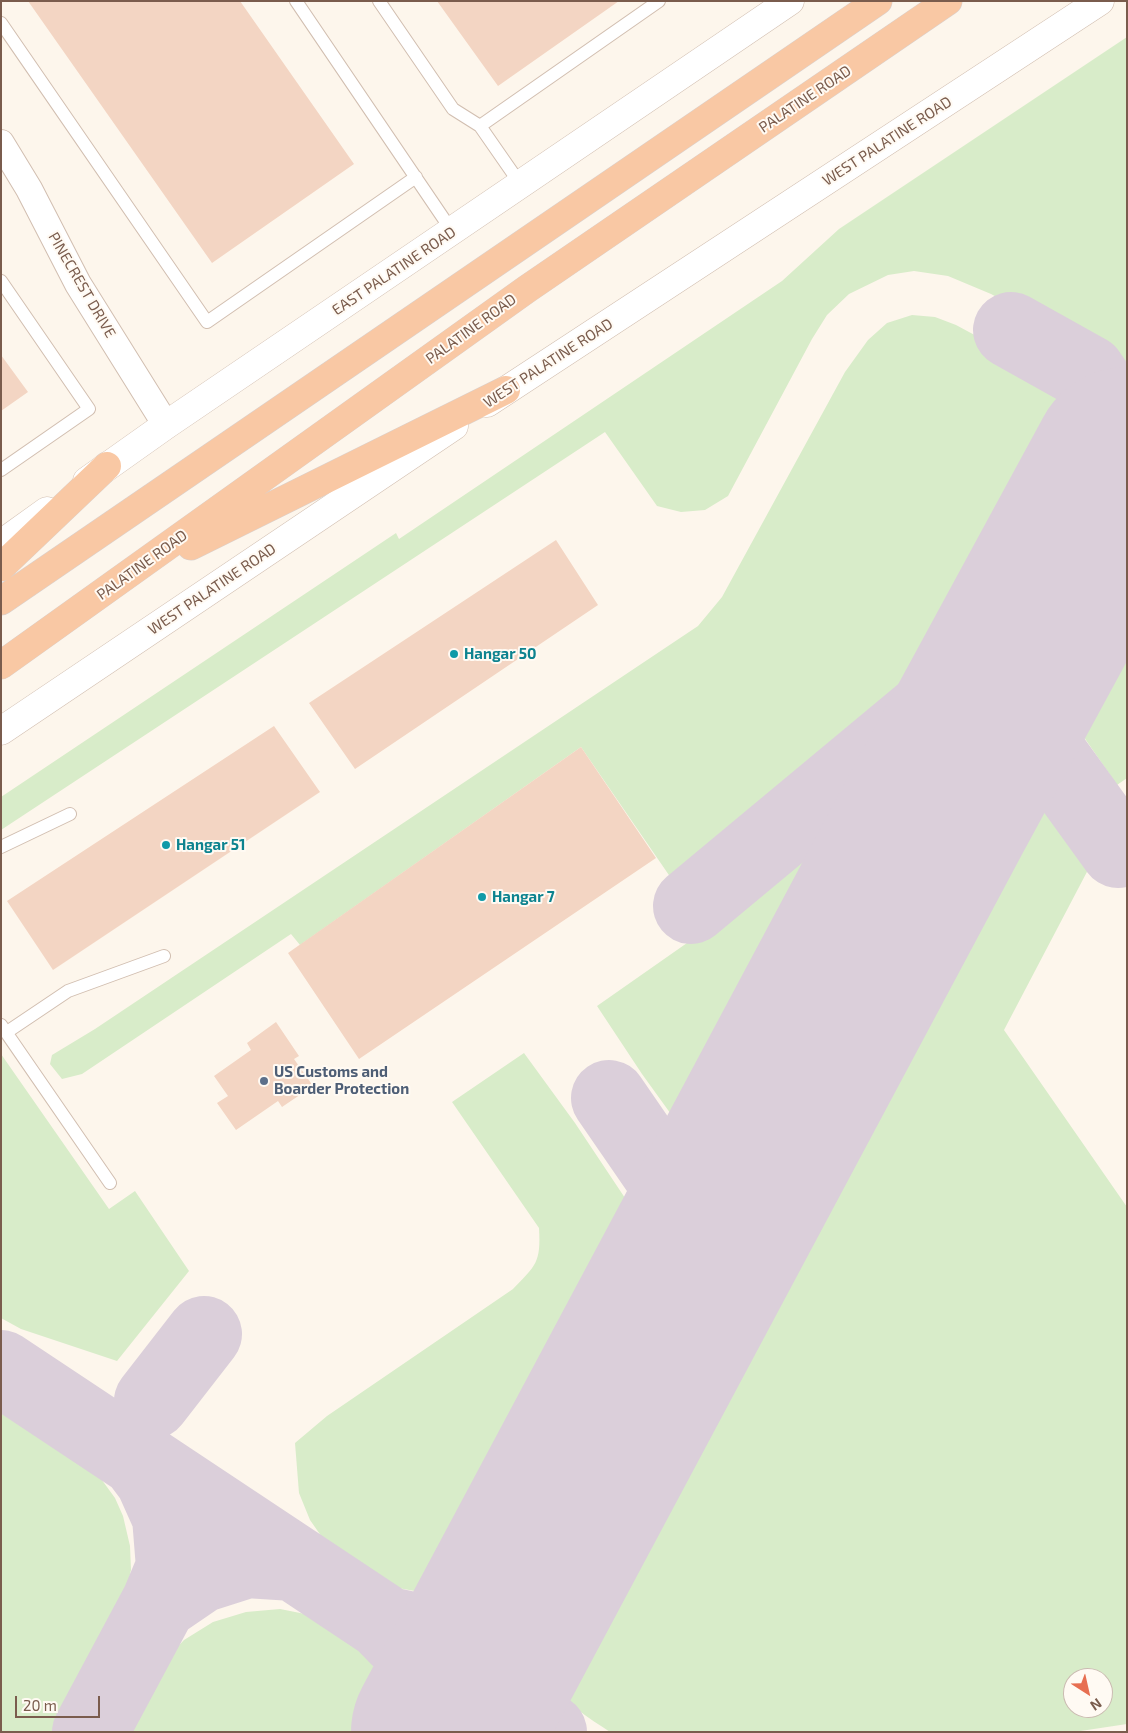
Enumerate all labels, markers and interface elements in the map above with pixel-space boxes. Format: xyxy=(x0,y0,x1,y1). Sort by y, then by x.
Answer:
street label: PALATINE ROAD xyxy=(755,62,855,136)
street label: WEST PALATINE ROAD xyxy=(819,92,955,190)
street label: EAST PALATINE ROAD xyxy=(329,223,459,319)
street label: PINECREST DRIVE xyxy=(44,229,120,341)
street label: PALATINE ROAD xyxy=(422,290,520,368)
street label: WEST PALATINE ROAD xyxy=(480,314,616,412)
street label: PALATINE ROAD xyxy=(93,526,191,604)
street label: WEST PALATINE ROAD xyxy=(145,539,279,639)
place label: Hangar 50 xyxy=(464,645,537,663)
marker: Hangar 50 xyxy=(448,648,460,660)
place label: Hangar 51 xyxy=(176,836,246,854)
marker: Hangar 51 xyxy=(160,839,172,851)
place label: Hangar 7 xyxy=(492,888,555,906)
marker: Hangar 7 xyxy=(476,891,488,903)
place label: US Customs and Boarder Protection xyxy=(274,1063,409,1098)
marker: US Customs and Boarder Protection xyxy=(258,1075,270,1087)
north arrow xyxy=(1063,1668,1113,1718)
scale bar xyxy=(18,1686,102,1718)
text: N xyxy=(1087,1695,1105,1715)
text: 20 m xyxy=(23,1696,57,1714)

